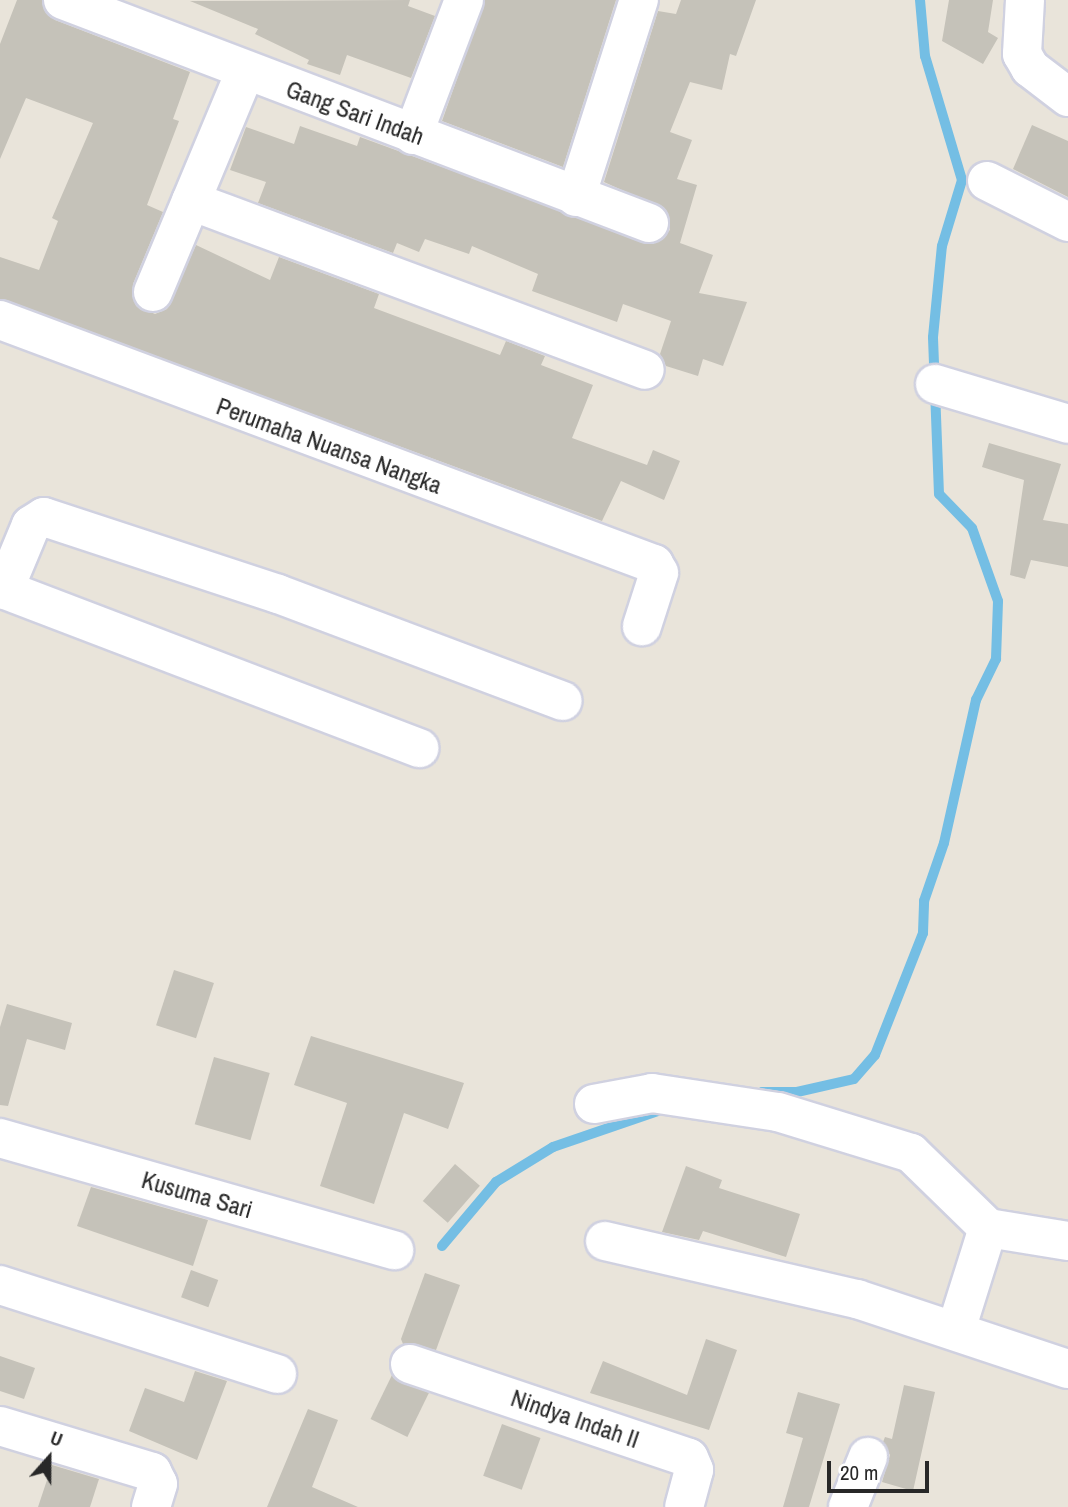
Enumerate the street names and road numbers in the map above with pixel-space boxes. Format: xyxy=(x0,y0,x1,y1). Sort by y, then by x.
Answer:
street label: Gang Sari Indah xyxy=(282,75,428,151)
street label: Perumaha Nuansa Nangka xyxy=(213,392,445,500)
street label: Kusuma Sari xyxy=(138,1165,256,1225)
street label: Nindya Indah II xyxy=(507,1384,643,1454)

